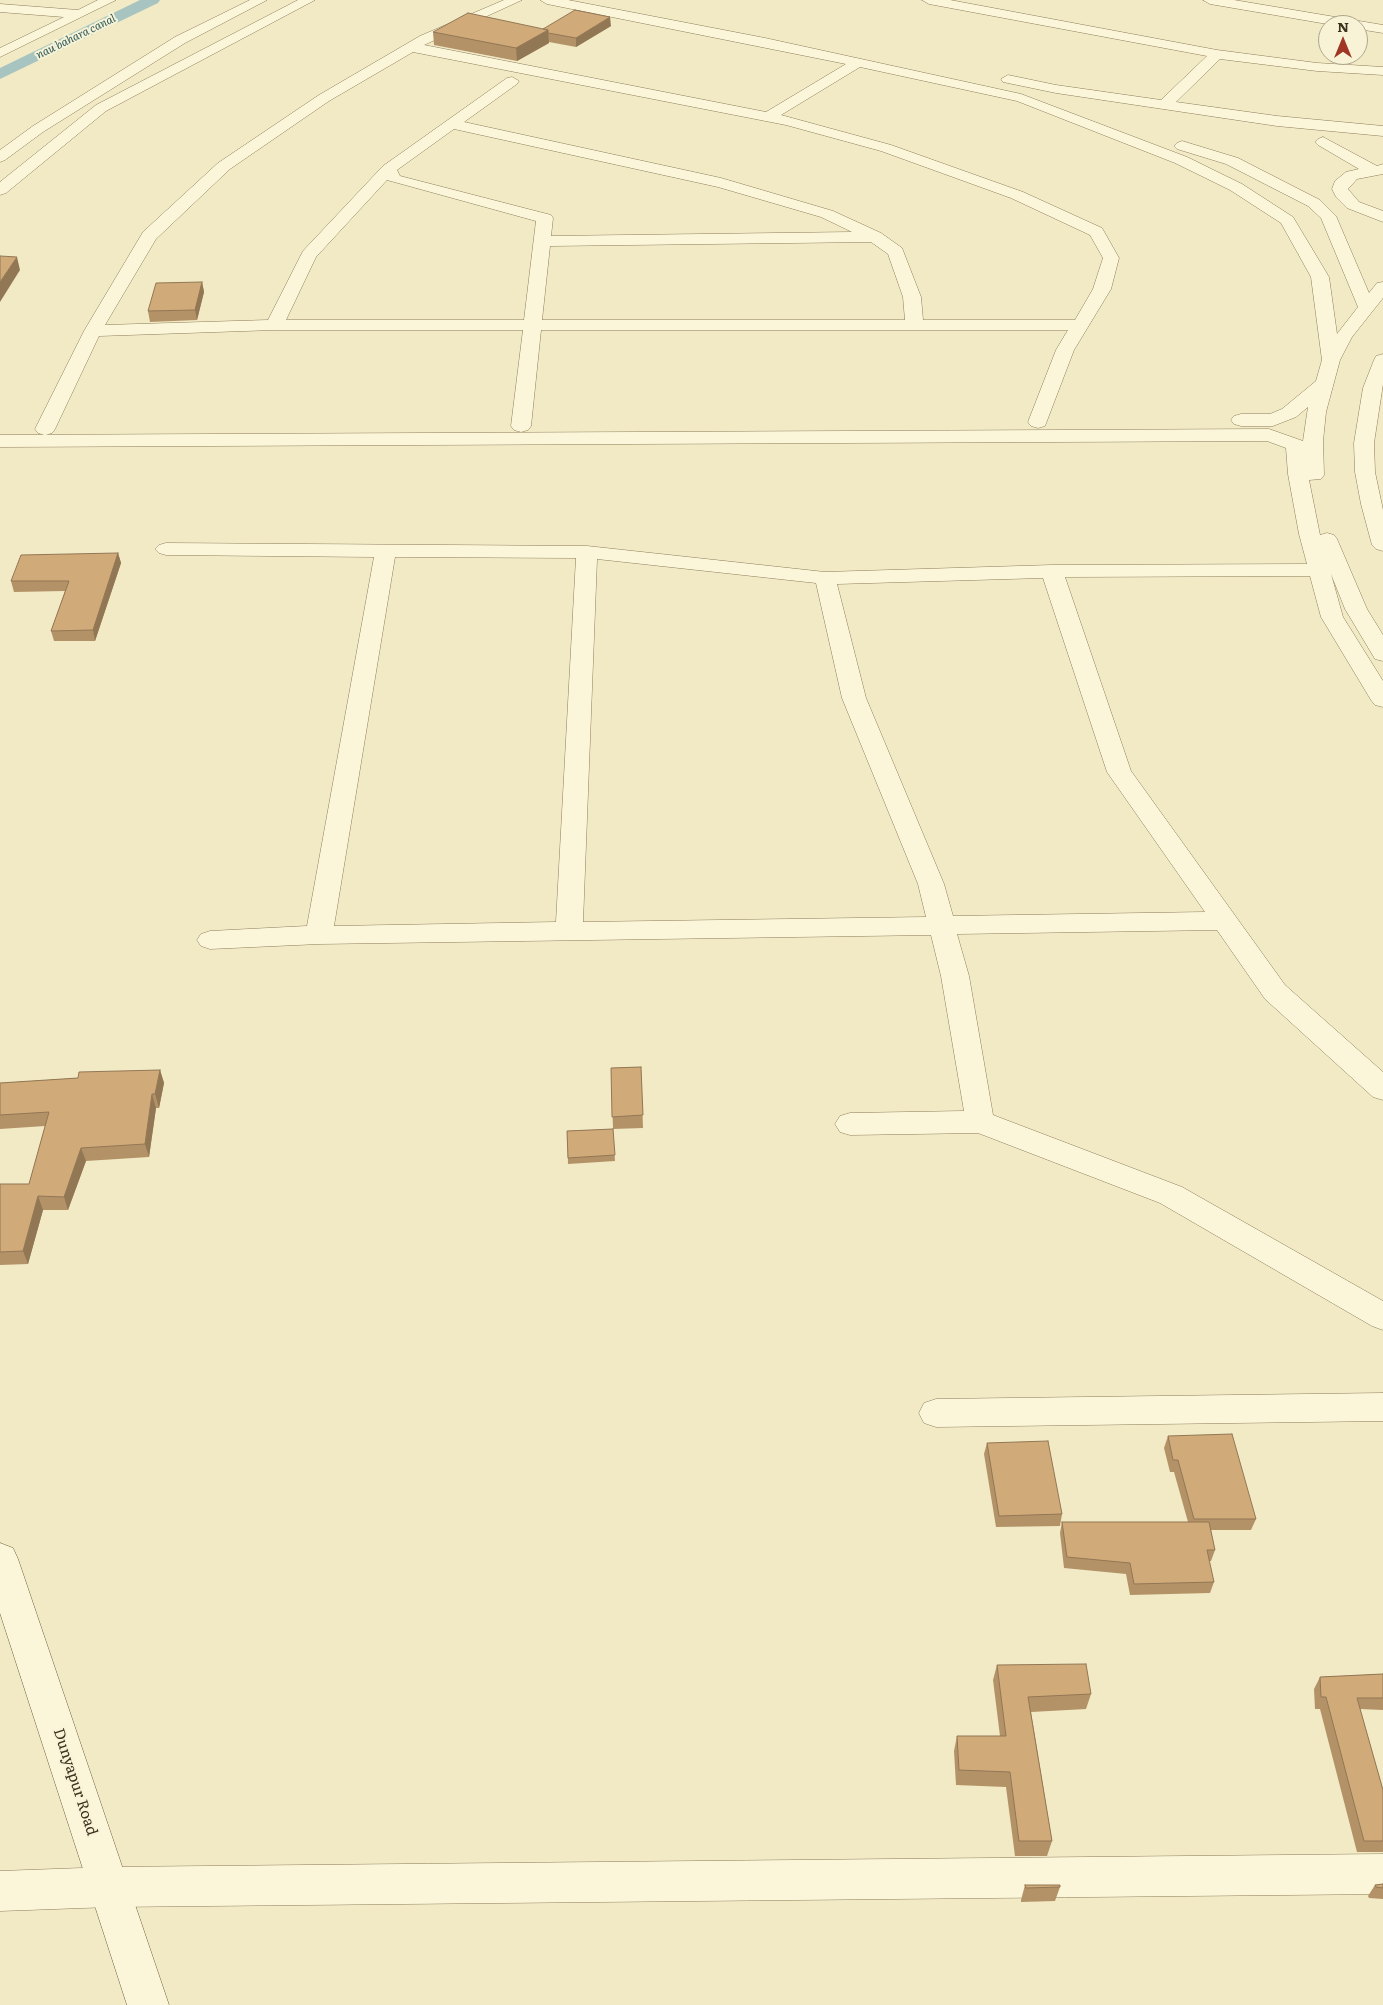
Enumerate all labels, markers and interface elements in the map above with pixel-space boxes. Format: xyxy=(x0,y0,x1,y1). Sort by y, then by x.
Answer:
water label: nau bahara canal xyxy=(34,12,118,62)
north arrow xyxy=(1318,15,1368,65)
text: N xyxy=(1337,16,1349,36)
street label: Dunyapur Road xyxy=(49,1726,101,1838)

